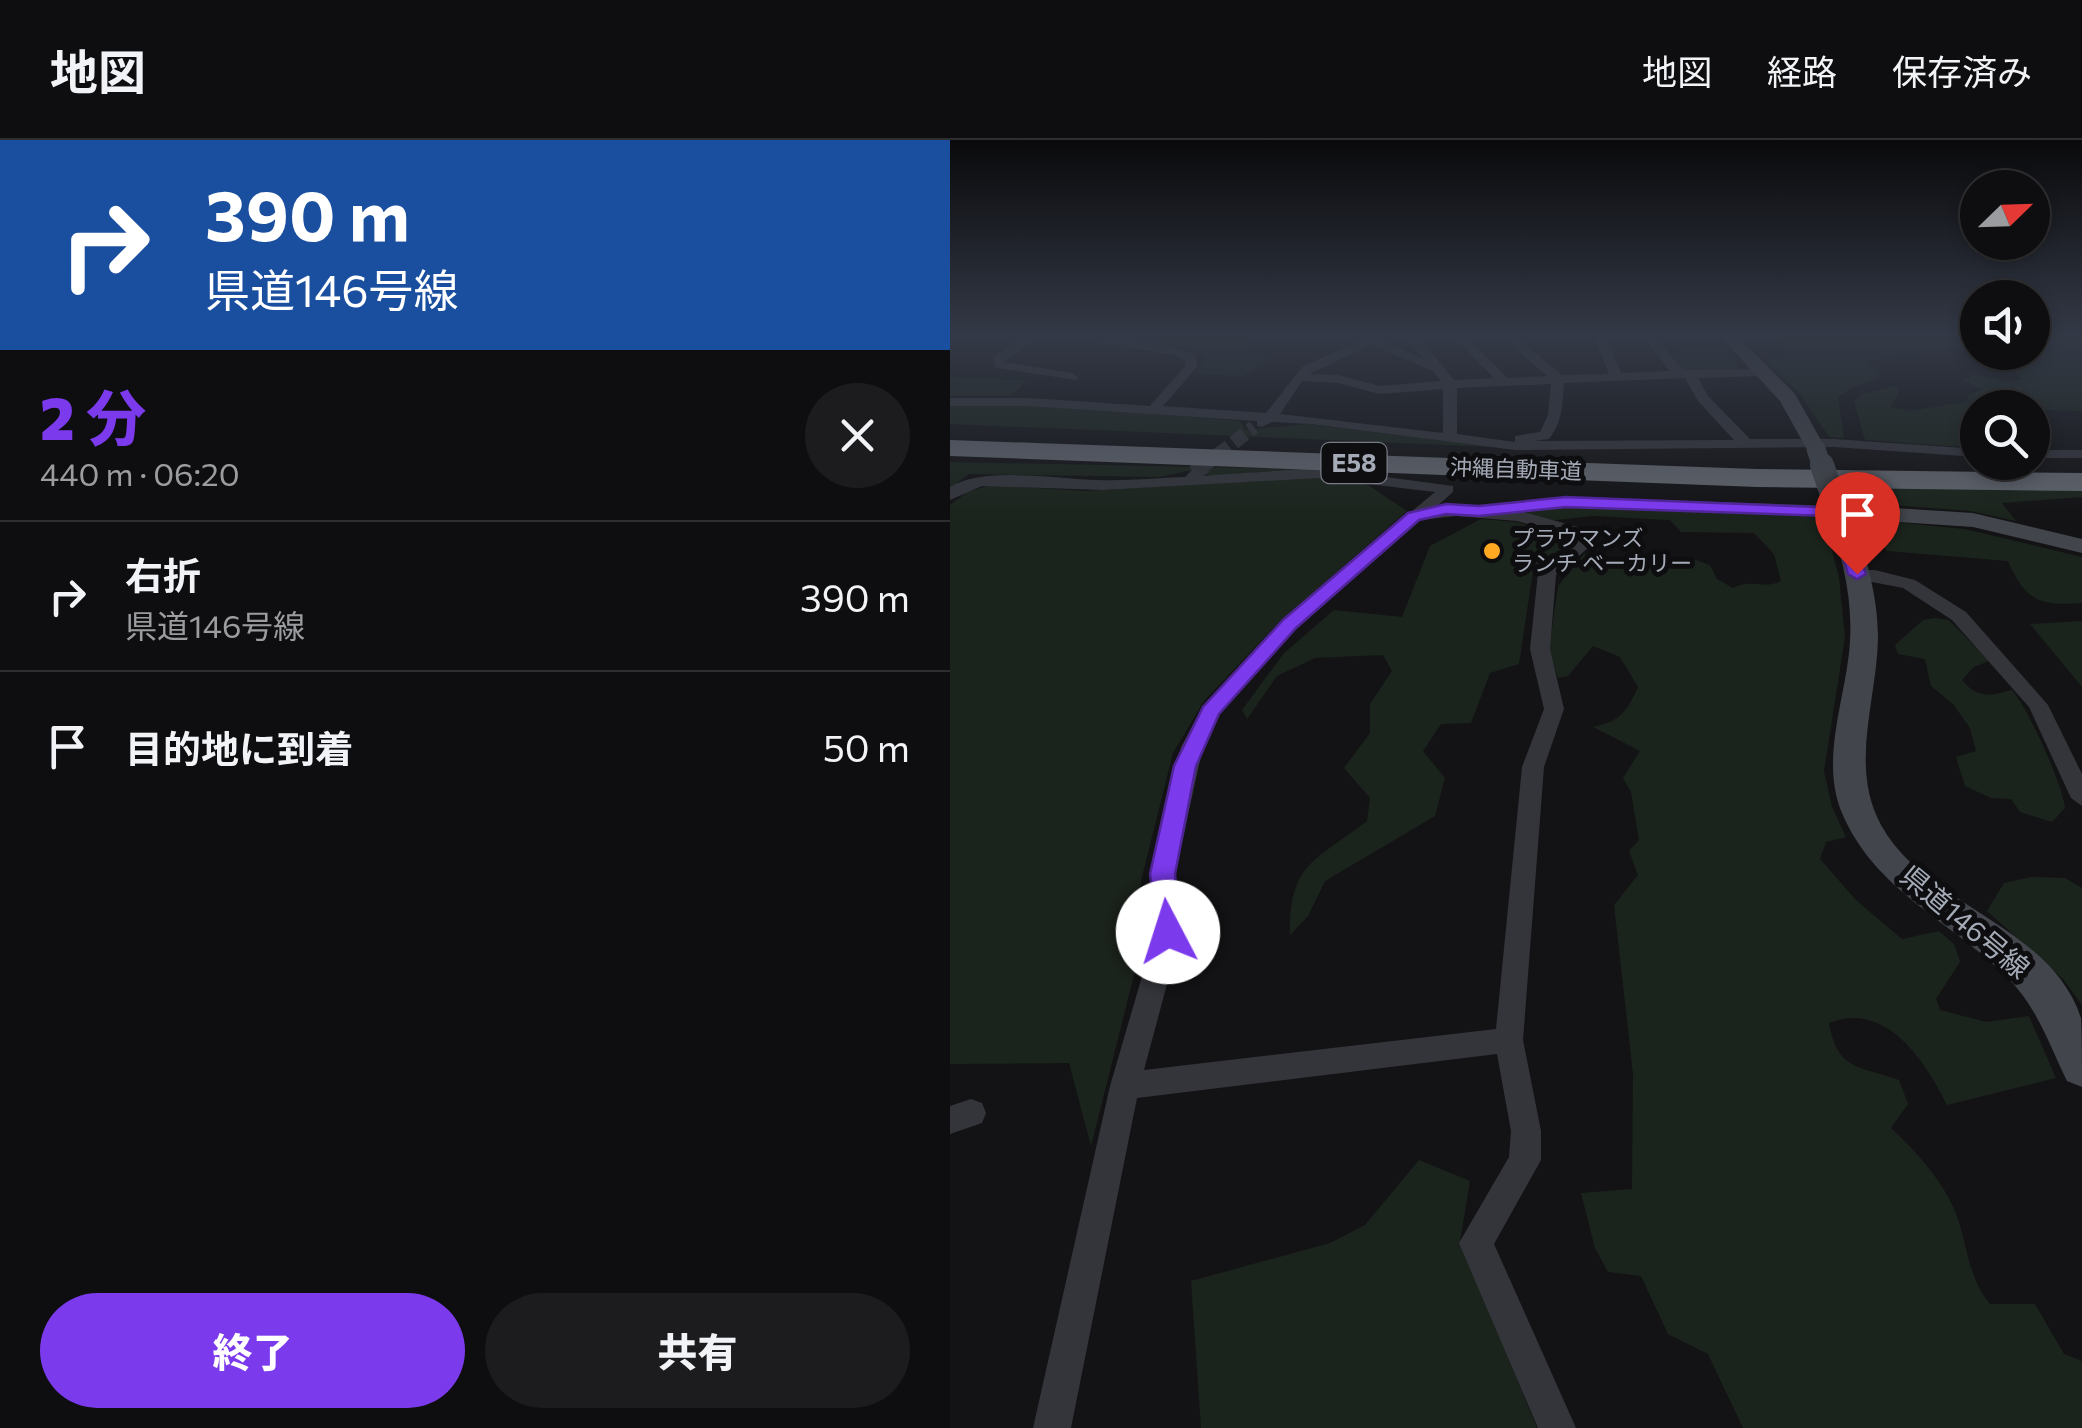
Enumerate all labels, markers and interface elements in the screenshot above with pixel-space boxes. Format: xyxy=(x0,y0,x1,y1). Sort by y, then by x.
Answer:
text: 地図 xyxy=(50,41,146,100)
text: 地図 xyxy=(1642,49,1712,92)
text: 経路 xyxy=(1767,49,1837,92)
text: 保存済み xyxy=(1892,49,2032,92)
text: 390 m xyxy=(205,170,410,255)
north arrow xyxy=(1960,170,2050,260)
map controls xyxy=(1960,170,2050,480)
icon: right xyxy=(40,180,170,310)
text: 県道146号線 xyxy=(205,261,459,316)
button: sound xyxy=(1960,280,2050,370)
text: 2 分 xyxy=(40,379,146,452)
button: close xyxy=(805,383,910,488)
button: search xyxy=(1960,390,2050,480)
road number: E58 xyxy=(1322,443,1386,483)
text: 440 m · 06:20 xyxy=(40,453,240,493)
street label: 沖縄自動車道 xyxy=(1450,453,1582,484)
pin xyxy=(1815,472,1900,575)
icon: arrive xyxy=(1830,487,1885,542)
place label: プラウマンズ ランチ ベーカリー xyxy=(1512,524,1692,576)
marker: プラウマンズ ランチ ベーカリー xyxy=(1481,540,1503,562)
text: 右折 xyxy=(125,551,201,598)
icon: right xyxy=(40,569,95,624)
text: 390 m xyxy=(800,573,910,620)
text: 県道146号線 xyxy=(125,605,305,645)
icon: arrive xyxy=(40,719,95,774)
text: 50 m xyxy=(823,723,910,770)
text: 目的地に到着 xyxy=(125,724,353,771)
street label: 県道146号線 xyxy=(1894,858,2037,985)
position arrow xyxy=(1116,880,1220,984)
button: 終了 xyxy=(40,1293,465,1408)
button: 共有 xyxy=(485,1293,910,1408)

